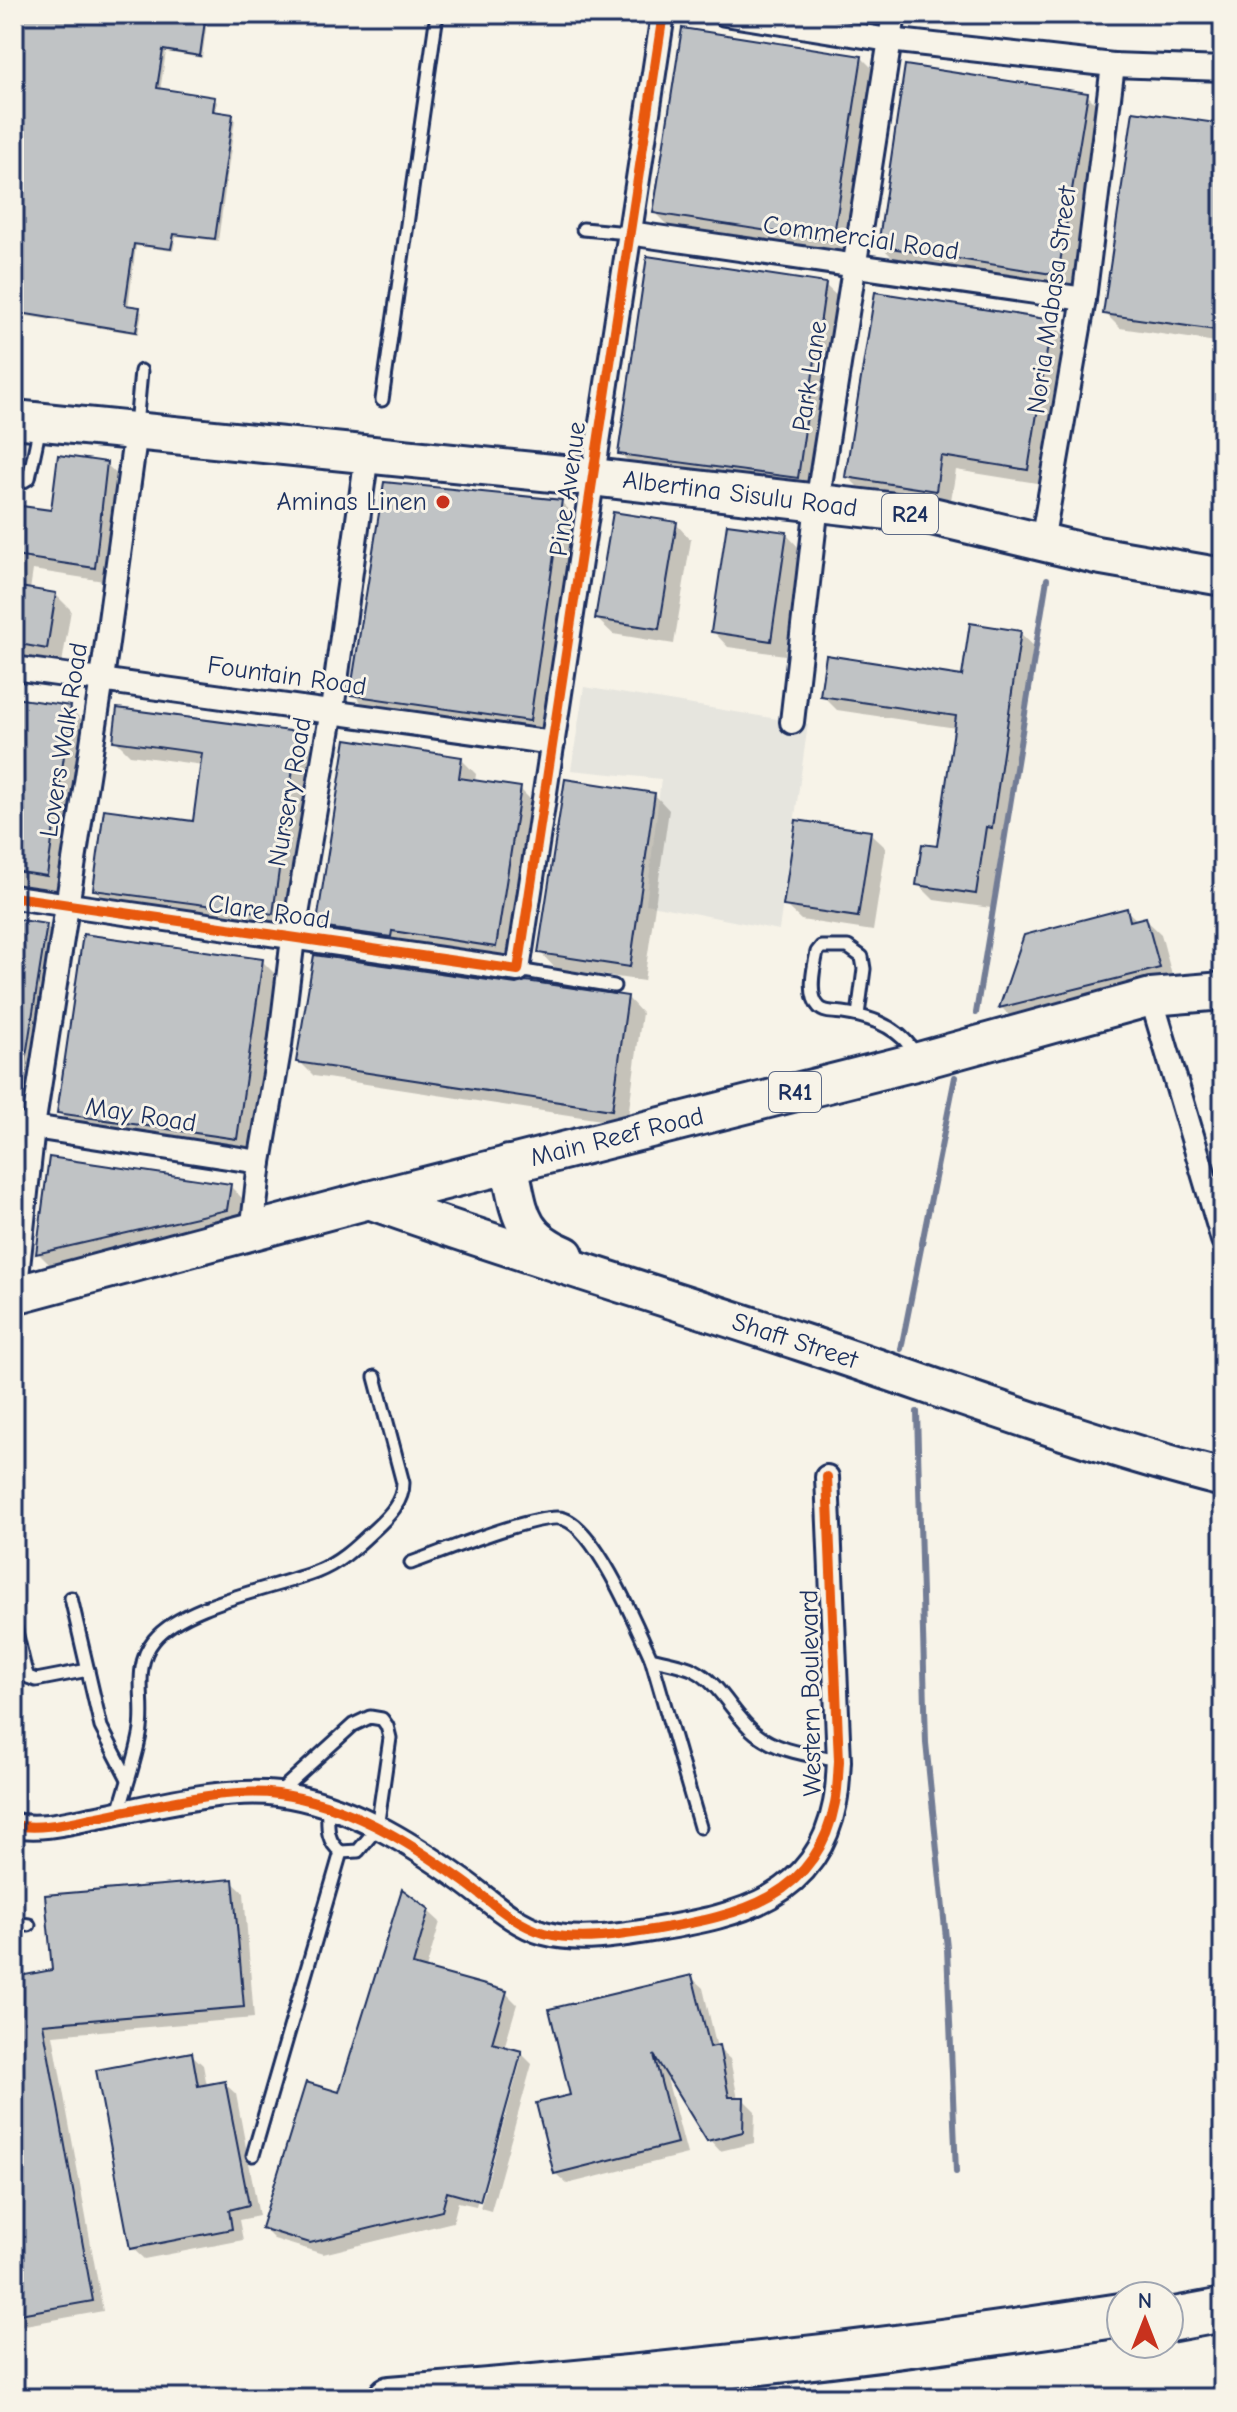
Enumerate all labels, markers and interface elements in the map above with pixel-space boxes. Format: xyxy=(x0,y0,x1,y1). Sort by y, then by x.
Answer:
street label: Noria Mabasa Street xyxy=(1021,183,1083,416)
street label: Commercial Road xyxy=(761,209,961,267)
street label: Park Lane xyxy=(786,318,834,434)
street label: Pine Avenue xyxy=(544,420,592,558)
street label: Albertina Sisulu Road xyxy=(621,465,859,523)
place label: Aminas Linen xyxy=(277,487,427,517)
marker: Aminas Linen xyxy=(434,493,452,511)
road number: R24 xyxy=(882,494,938,534)
street label: Lovers Walk Road xyxy=(34,641,94,839)
street label: Fountain Road xyxy=(206,650,368,702)
street label: Nursery Road xyxy=(262,715,318,869)
street label: Clare Road xyxy=(206,889,332,935)
road number: R41 xyxy=(769,1072,821,1112)
street label: May Road xyxy=(84,1091,198,1139)
street label: Main Reef Road xyxy=(527,1101,707,1173)
street label: Shaft Street xyxy=(728,1307,863,1376)
street label: Western Boulevard xyxy=(794,1589,828,1797)
north arrow xyxy=(1105,2280,1185,2360)
text: N xyxy=(1138,2288,1152,2314)

